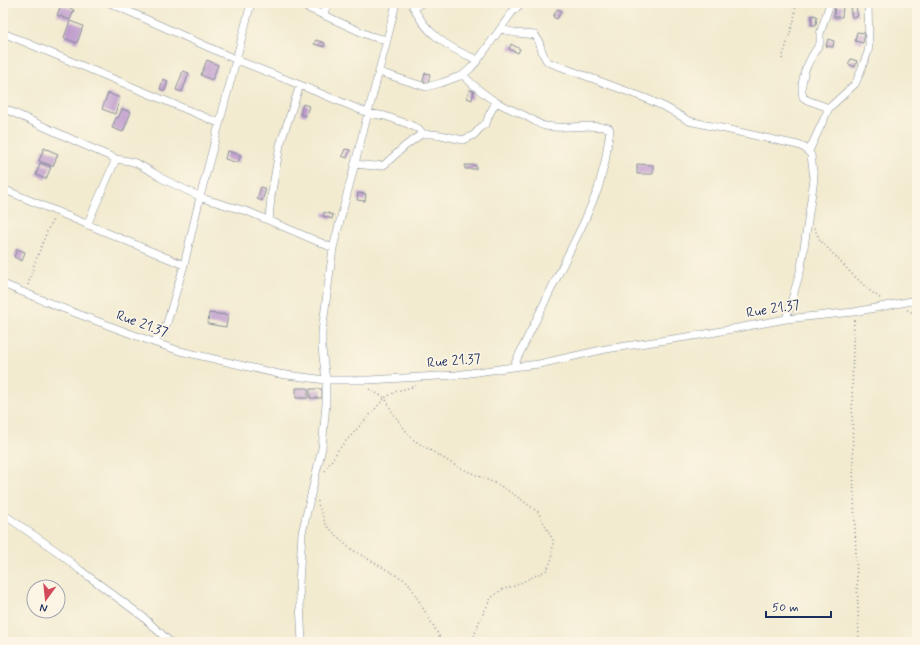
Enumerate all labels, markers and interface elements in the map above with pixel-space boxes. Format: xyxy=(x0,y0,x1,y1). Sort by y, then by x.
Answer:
street label: Rue 21.37 xyxy=(745,296,801,322)
street label: Rue 21.37 xyxy=(114,306,170,342)
street label: Rue 21.37 xyxy=(426,350,482,372)
north arrow xyxy=(26,579,66,619)
scale bar xyxy=(766,593,831,619)
text: N xyxy=(38,600,49,615)
text: 50 m xyxy=(772,600,799,616)

